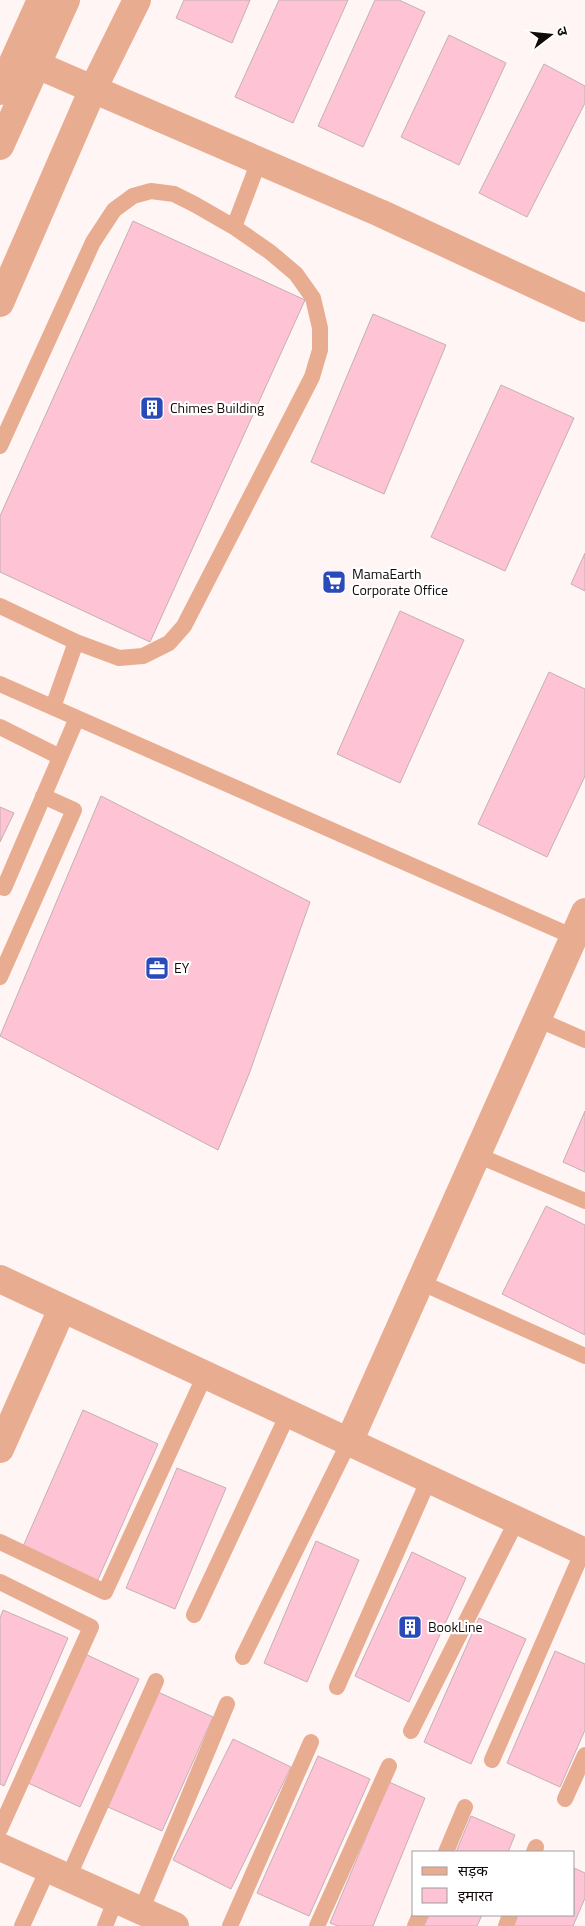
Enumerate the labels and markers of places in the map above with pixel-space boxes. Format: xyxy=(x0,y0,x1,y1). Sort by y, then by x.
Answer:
building icon: Chimes Building xyxy=(139,395,165,421)
place label: Chimes Building xyxy=(170,397,264,418)
place label: MamaEarth Corporate Office xyxy=(352,563,448,600)
supermarket icon: MamaEarth Corporate Office xyxy=(321,569,347,595)
office icon: EY xyxy=(144,955,170,981)
place label: EY xyxy=(174,957,190,978)
building icon: BookLine xyxy=(397,1614,423,1640)
place label: BookLine xyxy=(428,1616,482,1637)

